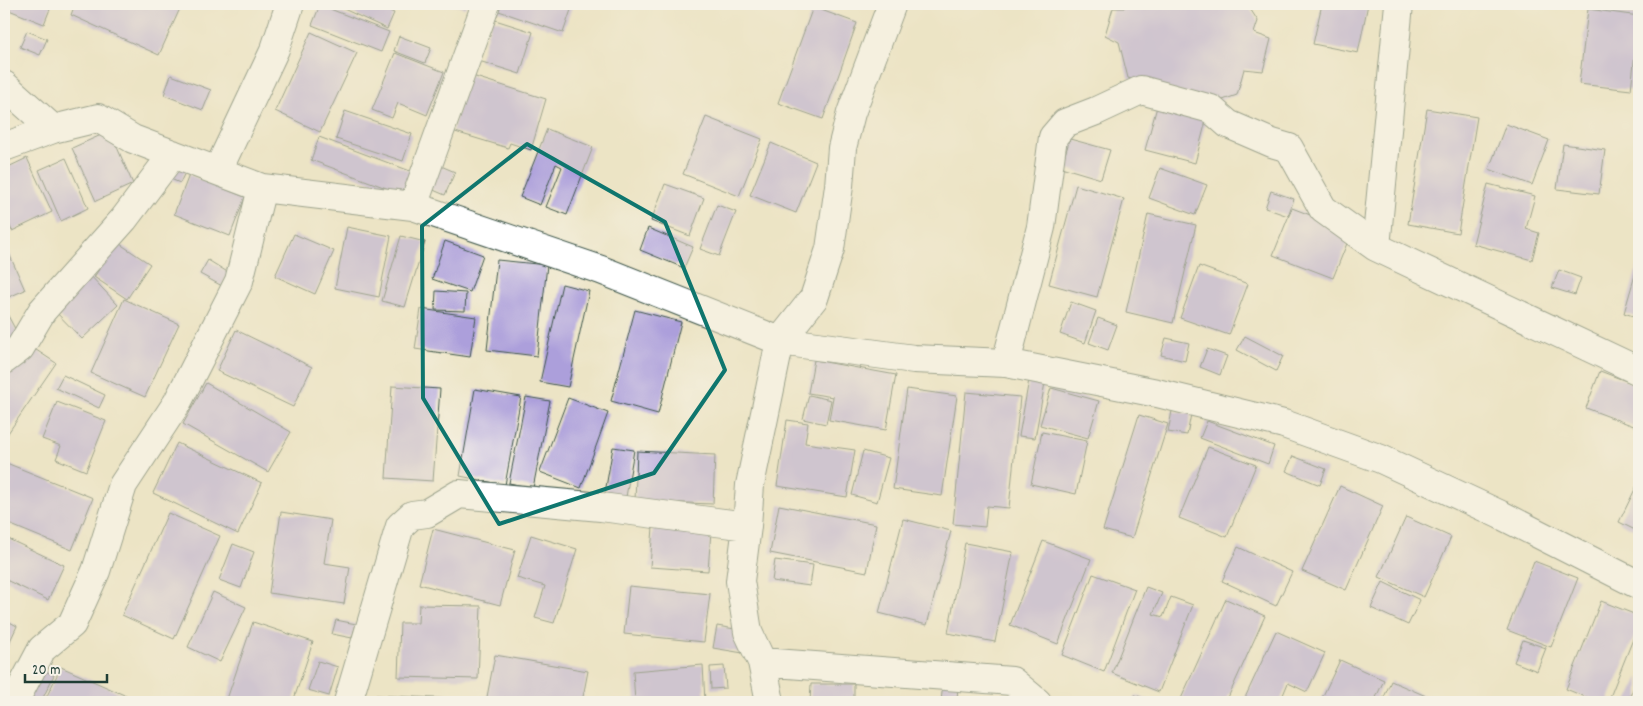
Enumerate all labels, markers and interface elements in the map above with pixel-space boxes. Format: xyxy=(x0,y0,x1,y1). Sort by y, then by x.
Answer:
scale bar xyxy=(25,651,108,683)
text: 20 m xyxy=(32,660,60,682)

